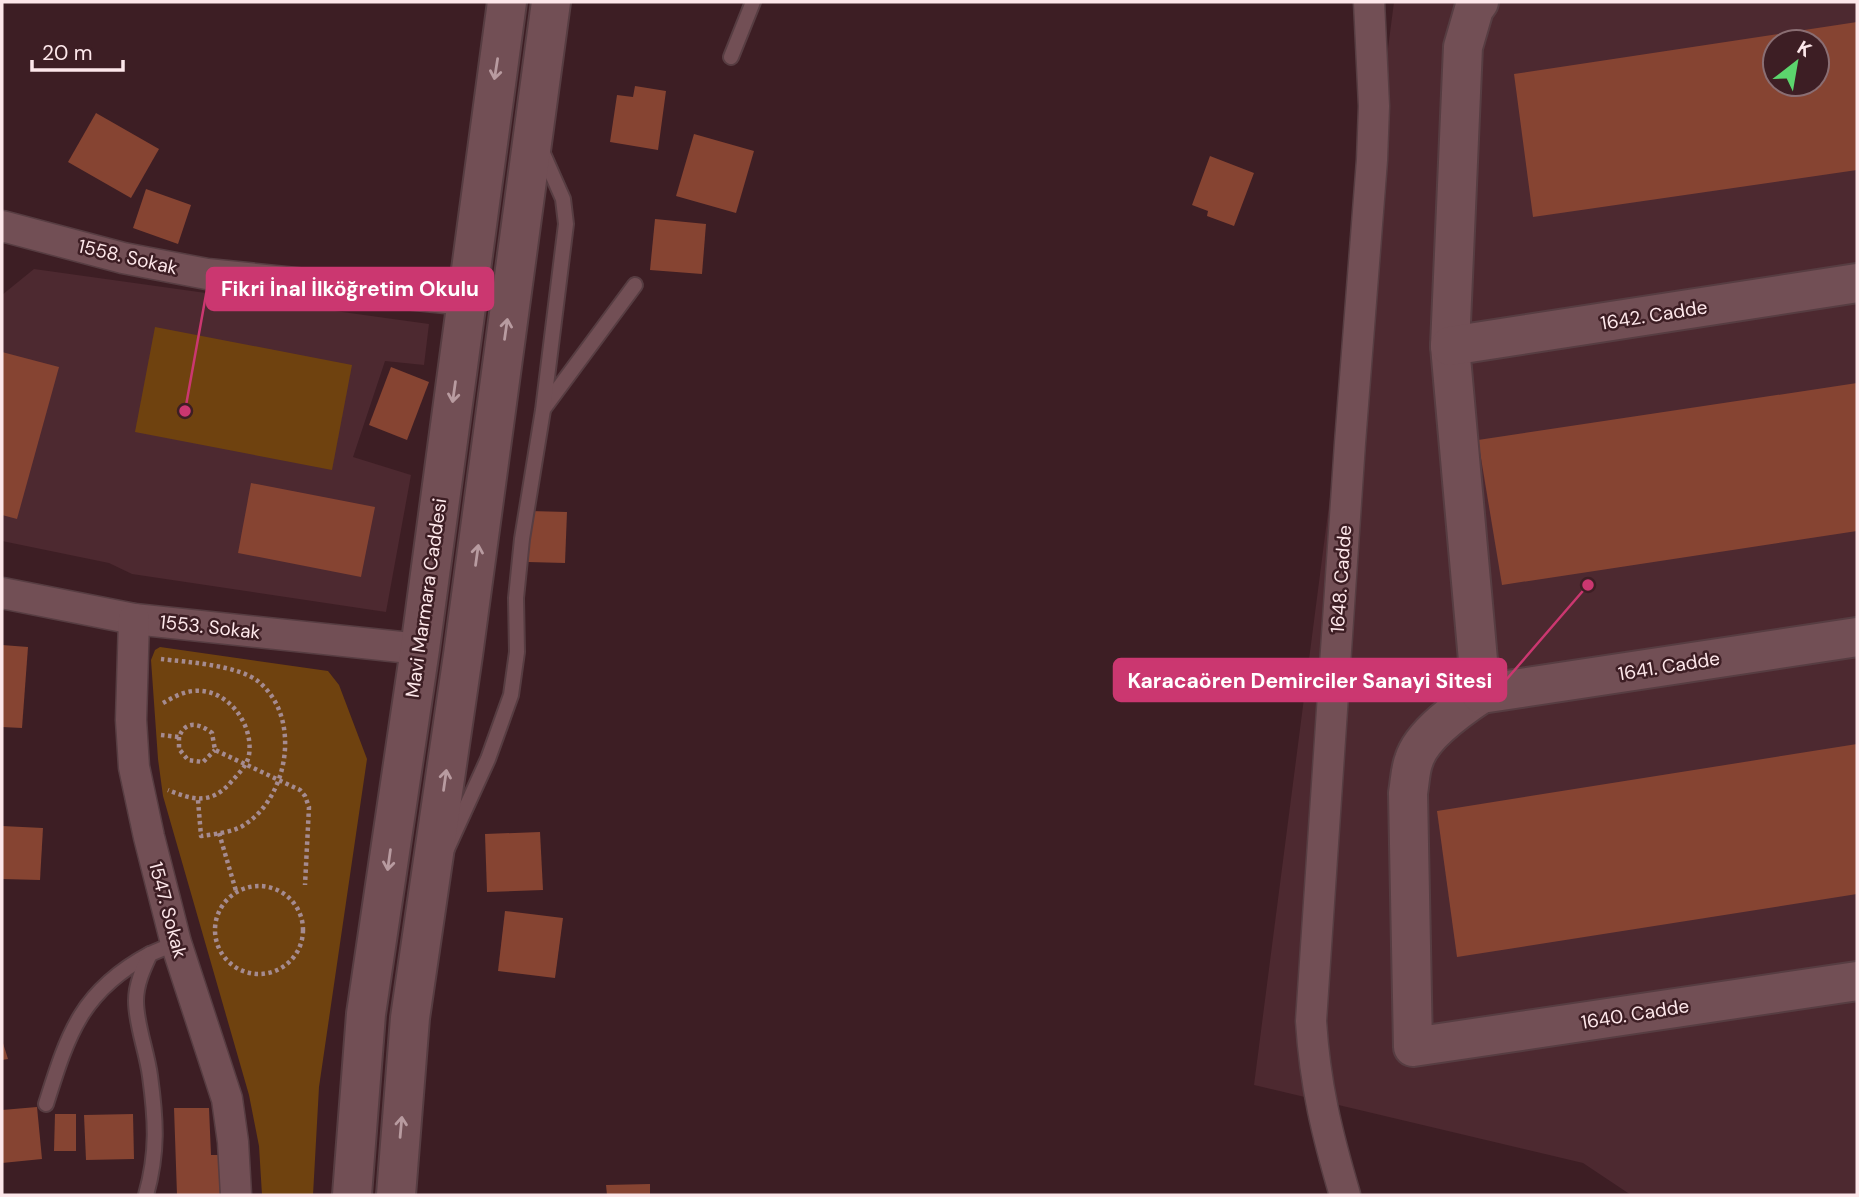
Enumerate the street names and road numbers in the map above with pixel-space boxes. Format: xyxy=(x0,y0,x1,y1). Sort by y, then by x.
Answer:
street label: 1558. Sokak xyxy=(76,233,181,281)
street label: 1642. Cadde xyxy=(1599,294,1709,336)
street label: Mavi Marmara Caddesi xyxy=(400,497,452,699)
street label: 1648. Cadde xyxy=(1325,524,1357,634)
street label: 1553. Sokak xyxy=(159,609,262,645)
street label: 1641. Cadde xyxy=(1616,646,1722,686)
street label: 1547. Sokak xyxy=(143,859,193,961)
street label: 1640. Cadde xyxy=(1579,993,1691,1035)

